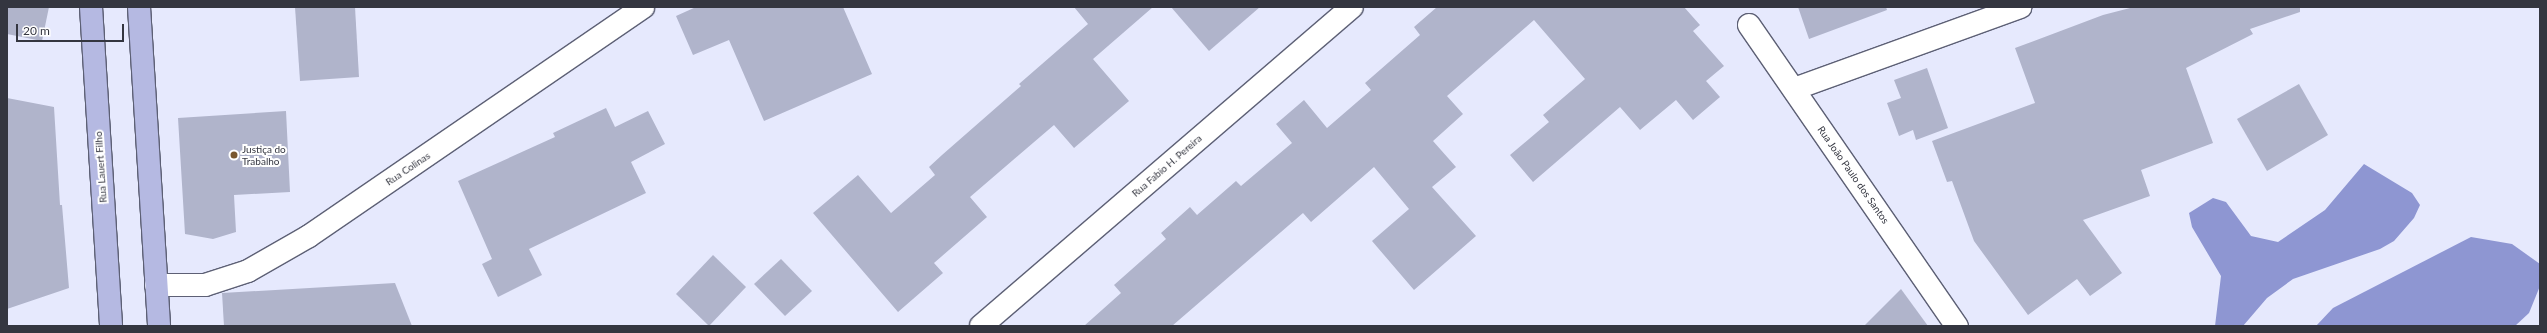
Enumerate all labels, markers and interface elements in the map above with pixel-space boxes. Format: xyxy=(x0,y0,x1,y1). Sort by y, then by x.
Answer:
scale bar xyxy=(18,16,126,42)
text: 20 m xyxy=(23,23,50,38)
street label: Rua João Paulo dos Santos xyxy=(1815,124,1891,226)
street label: Rua Lauert Filho xyxy=(93,131,109,203)
street label: Rua Fabio H. Pereira xyxy=(1130,132,1204,200)
place label: Justiça do Trabalho xyxy=(242,143,286,166)
marker: Justiça do Trabalho xyxy=(229,150,239,160)
street label: Rua Colinas xyxy=(383,150,433,188)

